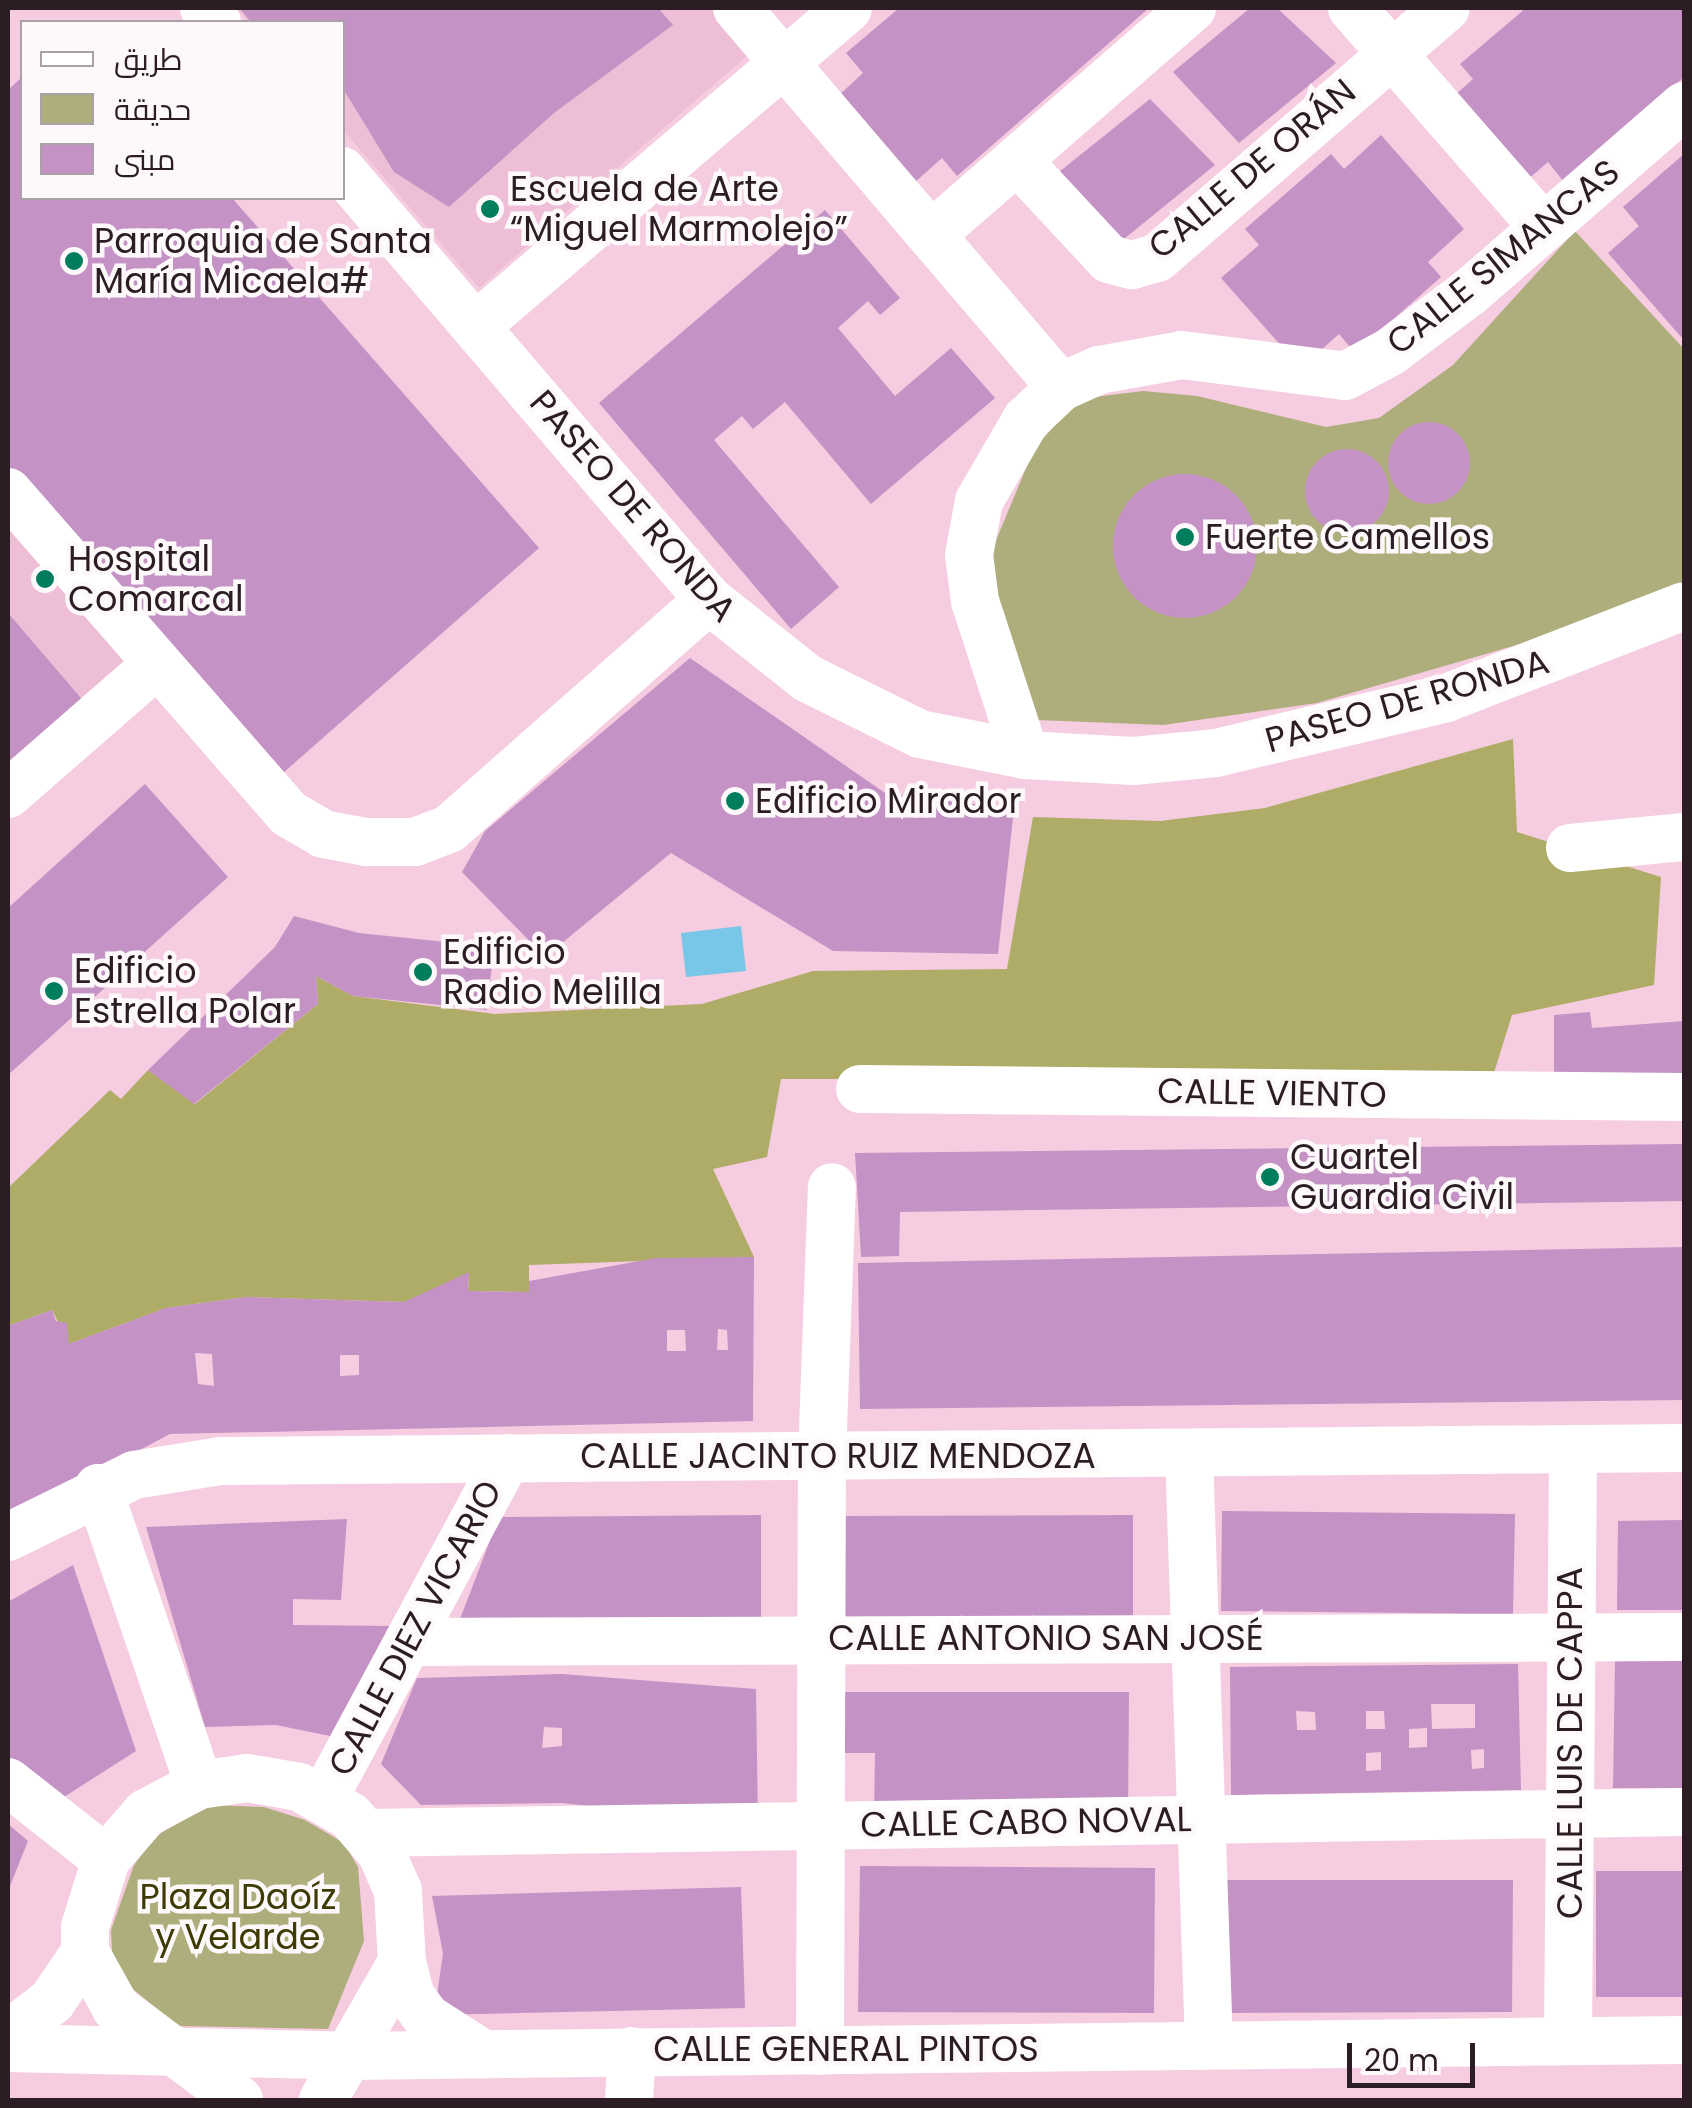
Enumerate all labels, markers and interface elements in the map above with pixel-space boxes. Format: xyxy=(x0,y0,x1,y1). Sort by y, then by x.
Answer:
legend xyxy=(20,20,345,200)
text: طريق xyxy=(114,38,183,81)
street label: CALLE DE ORÁN xyxy=(1140,70,1364,268)
text: حديقة xyxy=(114,88,191,131)
text: مبنى xyxy=(114,138,175,181)
street label: CALLE SIMANCAS xyxy=(1378,150,1628,364)
place label: Escuela de Arte “Miguel Marmolejo” xyxy=(510,168,848,250)
marker: Escuela de Arte “Miguel Marmolejo” xyxy=(479,198,501,220)
place label: Parroquia de Santa María Micaela# xyxy=(94,220,432,302)
marker: Parroquia de Santa María Micaela# xyxy=(63,250,85,272)
street label: PASEO DE RONDA xyxy=(521,382,745,630)
place label: Fuerte Camellos xyxy=(1205,516,1490,558)
marker: Fuerte Camellos xyxy=(1174,526,1196,548)
place label: Hospital Comarcal xyxy=(68,538,244,620)
marker: Hospital Comarcal xyxy=(32,566,58,592)
street label: PASEO DE RONDA xyxy=(1260,640,1554,762)
place label: Edificio Mirador xyxy=(755,780,1022,822)
marker: Edificio Mirador xyxy=(724,790,746,812)
place label: Edificio Radio Melilla xyxy=(443,931,662,1013)
place label: Edificio Estrella Polar xyxy=(74,950,296,1032)
marker: Edificio Radio Melilla xyxy=(412,961,434,983)
marker: Edificio Estrella Polar xyxy=(43,980,65,1002)
street label: CALLE VIENTO xyxy=(1157,1070,1387,1116)
place label: Cuartel Guardia Civil xyxy=(1290,1136,1514,1218)
marker: Cuartel Guardia Civil xyxy=(1259,1166,1281,1188)
street label: CALLE JACINTO RUIZ MENDOZA xyxy=(580,1435,1096,1477)
street label: CALLE DIEZ VICARIO xyxy=(319,1473,511,1783)
street label: CALLE LUIS DE CAPPA xyxy=(1549,1567,1591,1919)
street label: CALLE ANTONIO SAN JOSÉ xyxy=(828,1617,1264,1659)
street label: CALLE CABO NOVAL xyxy=(860,1798,1192,1846)
park label: Plaza Daoíz y Velarde xyxy=(140,1876,336,1958)
scale bar xyxy=(1352,2023,1480,2085)
street label: CALLE GENERAL PINTOS xyxy=(653,2028,1039,2070)
text: 20 m xyxy=(1364,2039,1439,2082)

